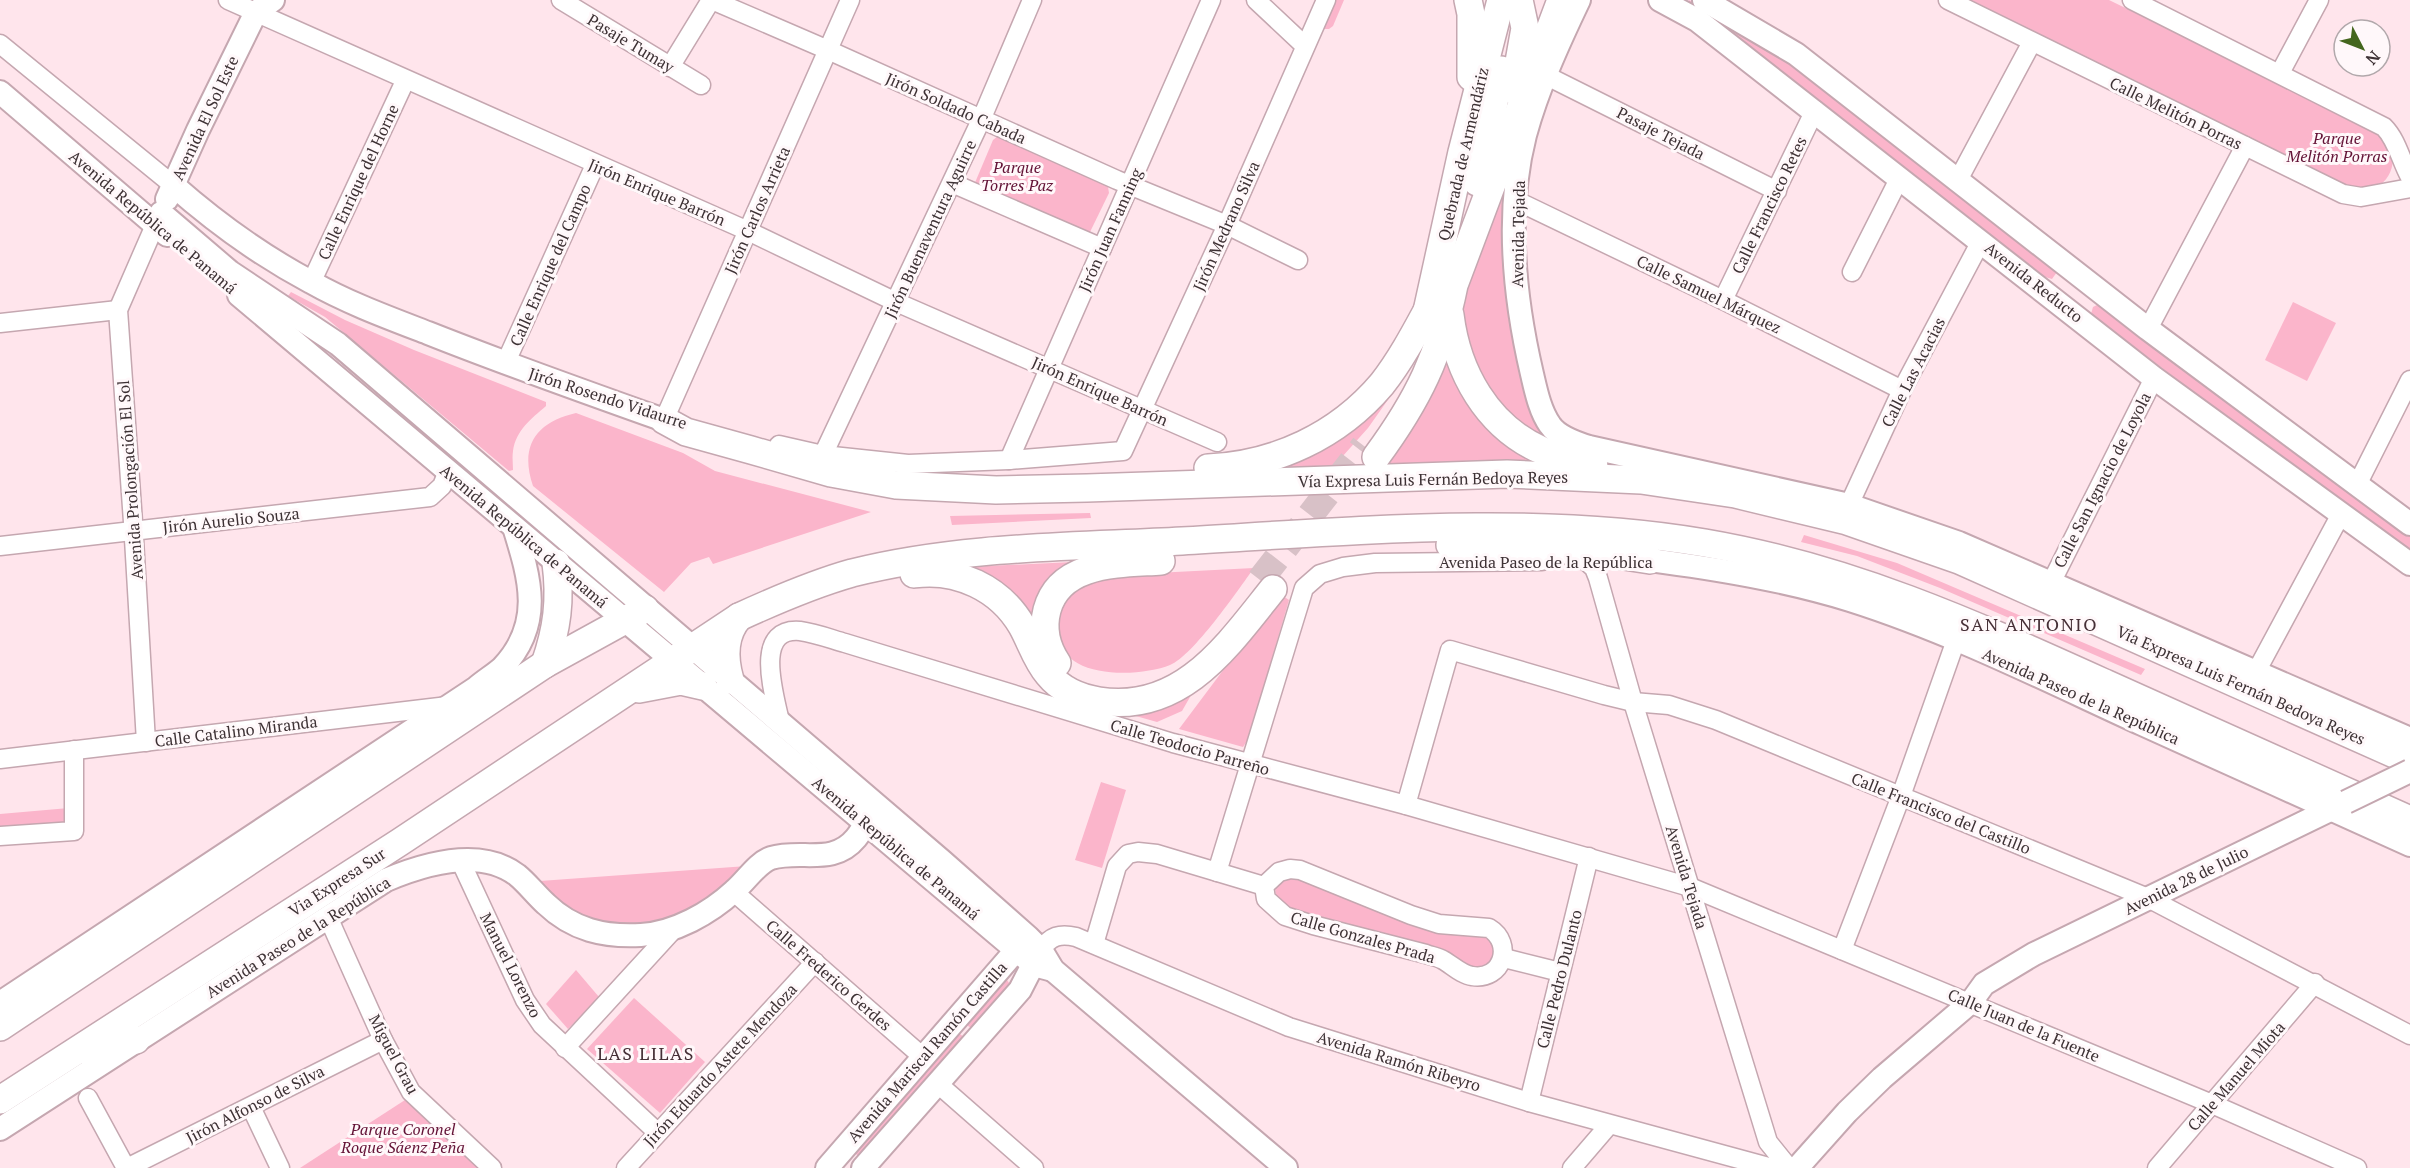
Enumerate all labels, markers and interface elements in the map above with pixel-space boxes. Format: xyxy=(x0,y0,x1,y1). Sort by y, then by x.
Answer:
street label: Pasaje Tumay xyxy=(583,8,679,78)
north arrow xyxy=(2332,18,2392,78)
text: N xyxy=(2361,46,2385,70)
street label: Avenida El Sol Este xyxy=(166,52,244,184)
street label: Quebrada de Armendáriz xyxy=(1432,65,1494,243)
street label: Jirón Soldado Cabada xyxy=(882,67,1030,149)
street label: Calle Melitón Porras xyxy=(2106,71,2246,155)
street label: Calle Enrique del Horne xyxy=(312,101,404,263)
street label: Pasaje Tejada xyxy=(1613,101,1709,165)
park label: Parque Melitón Porras xyxy=(2286,127,2388,167)
street label: Calle Francisco Retes xyxy=(1726,133,1812,277)
street label: Jirón Buenaventura Aguirre xyxy=(879,136,981,322)
street label: Jirón Carlos Arrieta xyxy=(719,143,795,277)
street label: Avenida República de Panamá xyxy=(64,145,242,299)
street label: Jirón Enrique Barrón xyxy=(585,153,729,231)
park label: Parque Torres Paz xyxy=(981,156,1054,196)
street label: Jirón Medrano Silva xyxy=(1187,157,1265,295)
street label: Jirón Juan Fanning xyxy=(1073,164,1147,295)
street label: Calle Enrique del Campo xyxy=(504,180,596,350)
street label: Avenida Tejada xyxy=(1506,180,1530,288)
street label: Avenida Reducto xyxy=(1980,237,2088,327)
street label: Calle Samuel Márquez xyxy=(1633,249,1785,339)
street label: Calle Las Acacias xyxy=(1876,313,1950,431)
street label: Jirón Enrique Barrón xyxy=(1028,351,1172,431)
street label: Jirón Rosendo Vidaurre xyxy=(526,362,690,434)
street label: Avenida Prolongación El Sol xyxy=(112,379,148,580)
street label: Calle San Ignacio de Loyola xyxy=(2048,388,2156,572)
street label: Avenida República de Panamá xyxy=(435,459,613,613)
street label: Vía Expresa Luis Fernán Bedoya Reyes xyxy=(1298,466,1568,492)
street label: Jirón Aurelio Souza xyxy=(161,502,301,538)
street label: Avenida Paseo de la República xyxy=(1439,551,1653,573)
district label: SAN ANTONIO xyxy=(1960,612,2098,636)
street label: Vía Expresa Luis Fernán Bedoya Reyes xyxy=(2113,620,2369,750)
street label: Avenida Paseo de la República xyxy=(1979,642,2183,750)
street label: Calle Catalino Miranda xyxy=(153,710,319,752)
street label: Calle Teodocio Parreño xyxy=(1108,714,1272,780)
street label: Calle Francisco del Castillo xyxy=(1848,767,2034,859)
street label: Avenida República de Panamá xyxy=(807,771,985,925)
street label: Avenida Tejada xyxy=(1661,822,1713,932)
street label: Avenida 28 de Julio xyxy=(2120,840,2252,920)
street label: Via Expresa Sur xyxy=(284,842,390,922)
street label: Avenida Paseo de la República xyxy=(202,871,394,1003)
street label: Calle Gonzales Prada xyxy=(1288,906,1438,968)
street label: Calle Pedro Dulanto xyxy=(1531,907,1587,1051)
street label: Manuel Lorenzo xyxy=(475,909,547,1021)
street label: Calle Frederico Gerdes xyxy=(762,914,897,1036)
street label: Avenida Mariscal Ramón Castilla xyxy=(842,957,1012,1147)
street label: Jirón Eduardo Astete Mendoza xyxy=(638,978,802,1152)
street label: Calle Juan de la Fuente xyxy=(1945,983,2103,1067)
street label: Miguel Grau xyxy=(364,1010,424,1098)
street label: Calle Manuel Miota xyxy=(2182,1016,2290,1136)
street label: Avenida Ramón Ribeyro xyxy=(1315,1026,1483,1096)
district label: LAS LILAS xyxy=(597,1041,695,1065)
street label: Jirón Alfonso de Silva xyxy=(182,1060,328,1148)
park label: Parque Coronel Roque Sáenz Peña xyxy=(340,1118,465,1158)

